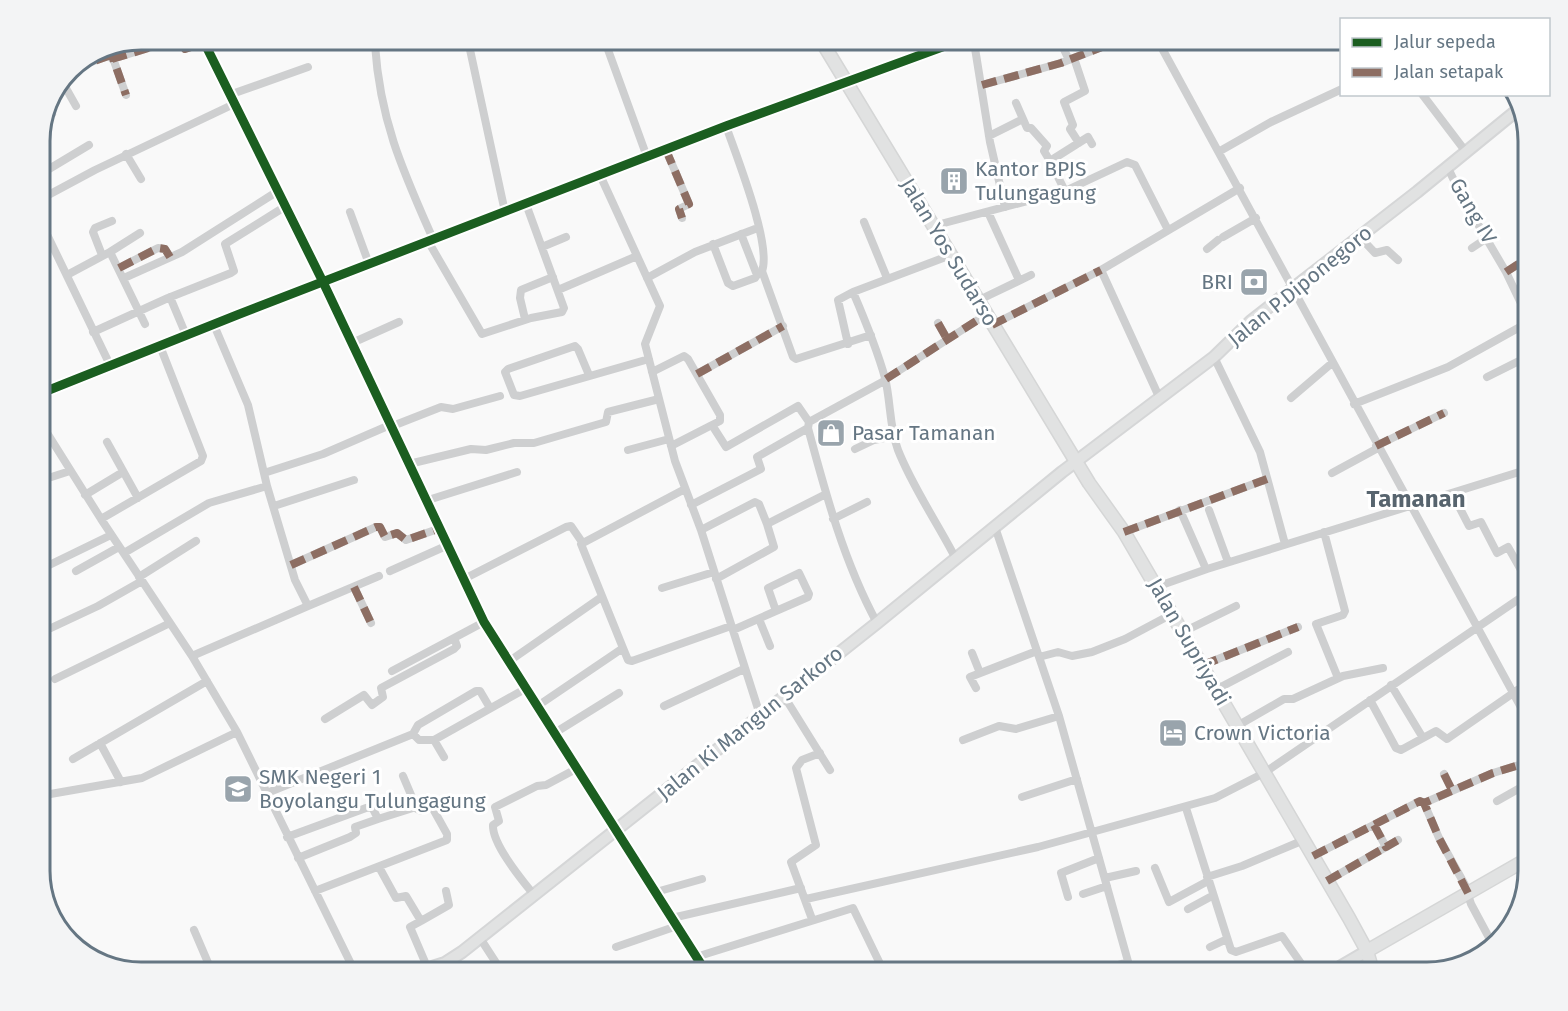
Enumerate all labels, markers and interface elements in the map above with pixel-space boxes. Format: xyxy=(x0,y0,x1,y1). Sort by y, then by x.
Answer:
legend xyxy=(1340,18,1550,96)
text: Jalur sepeda xyxy=(1394,31,1496,53)
text: Jalan setapak xyxy=(1394,61,1504,83)
place label: Kantor BPJS Tulungagung xyxy=(975,156,1096,206)
building icon: Kantor BPJS Tulungagung xyxy=(938,165,970,197)
street label: Jalan Yos Sudarso xyxy=(894,173,1004,331)
street label: Gang IV xyxy=(1444,174,1502,249)
street label: Jalan P.Diponegoro xyxy=(1223,220,1377,352)
bank icon: BRI xyxy=(1238,266,1270,298)
place label: BRI xyxy=(1201,269,1233,295)
shop icon: Pasar Tamanan xyxy=(815,417,847,449)
place label: Pasar Tamanan xyxy=(852,420,996,446)
district label: Tamanan xyxy=(1366,485,1466,513)
street label: Jalan Supriyadi xyxy=(1142,574,1236,710)
street label: Jalan Ki Mangun Sarkoro xyxy=(652,640,848,806)
hotel icon: Crown Victoria xyxy=(1157,717,1189,749)
place label: Crown Victoria xyxy=(1194,720,1331,746)
place label: SMK Negeri 1 Boyolangu Tulungagung xyxy=(259,764,486,814)
school or university icon: SMK Negeri 1 Boyolangu Tulungagung xyxy=(222,773,254,805)

